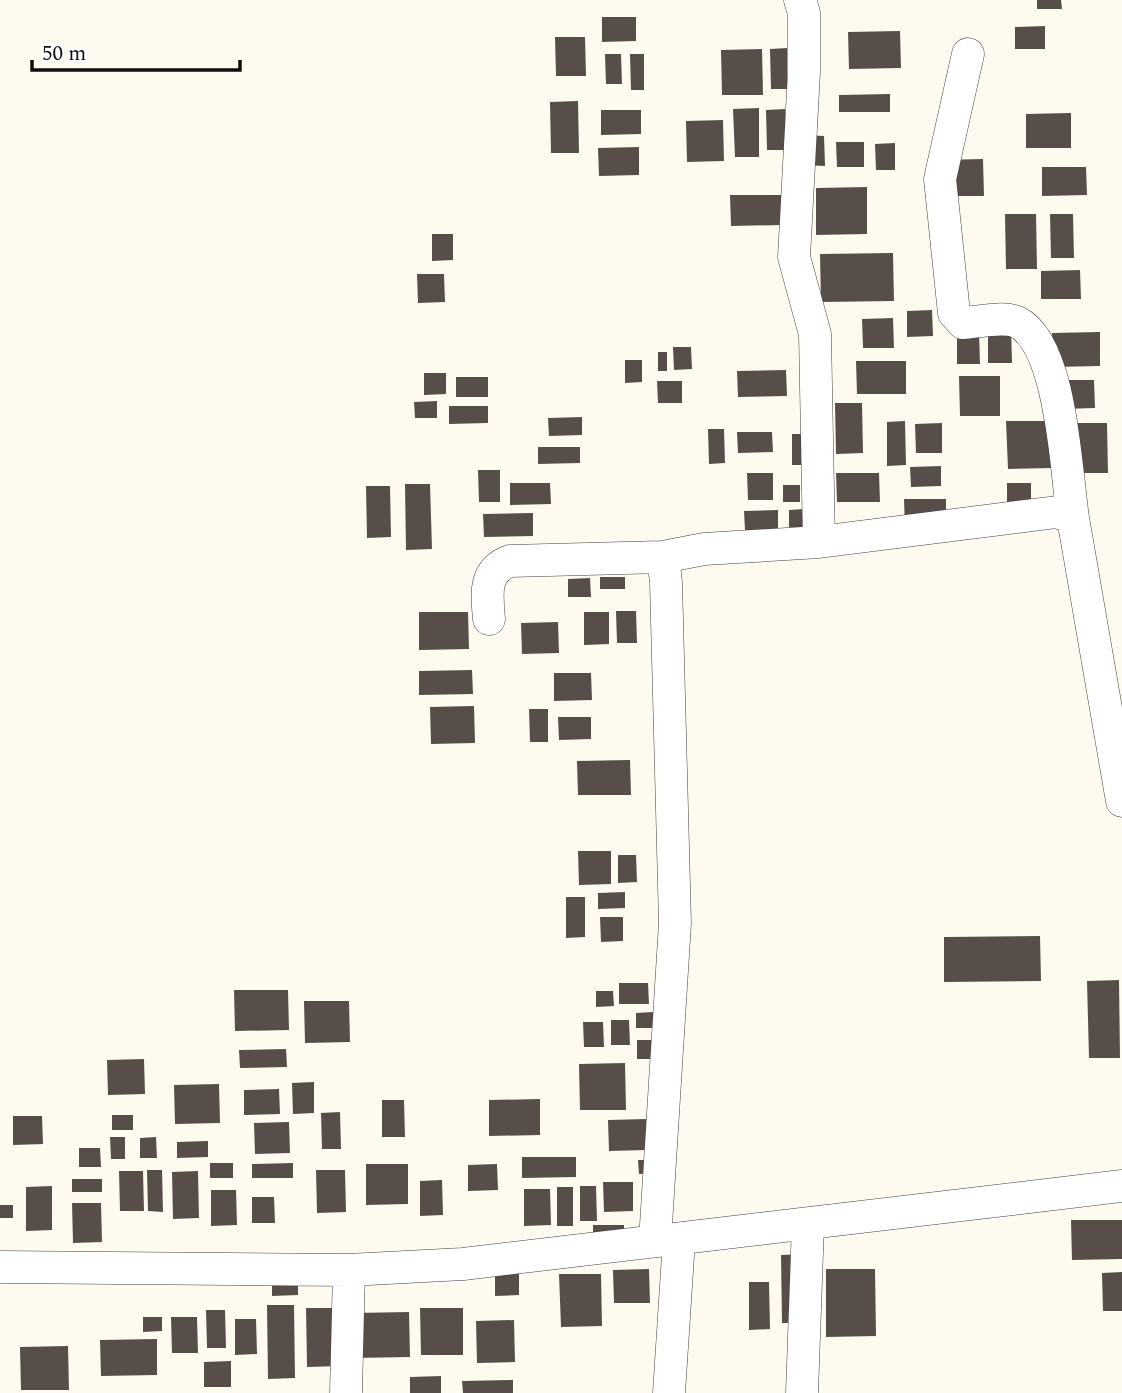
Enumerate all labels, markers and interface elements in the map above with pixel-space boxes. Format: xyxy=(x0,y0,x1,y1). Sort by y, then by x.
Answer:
scale bar xyxy=(32,28,240,72)
text: 50 m xyxy=(42,38,86,70)

